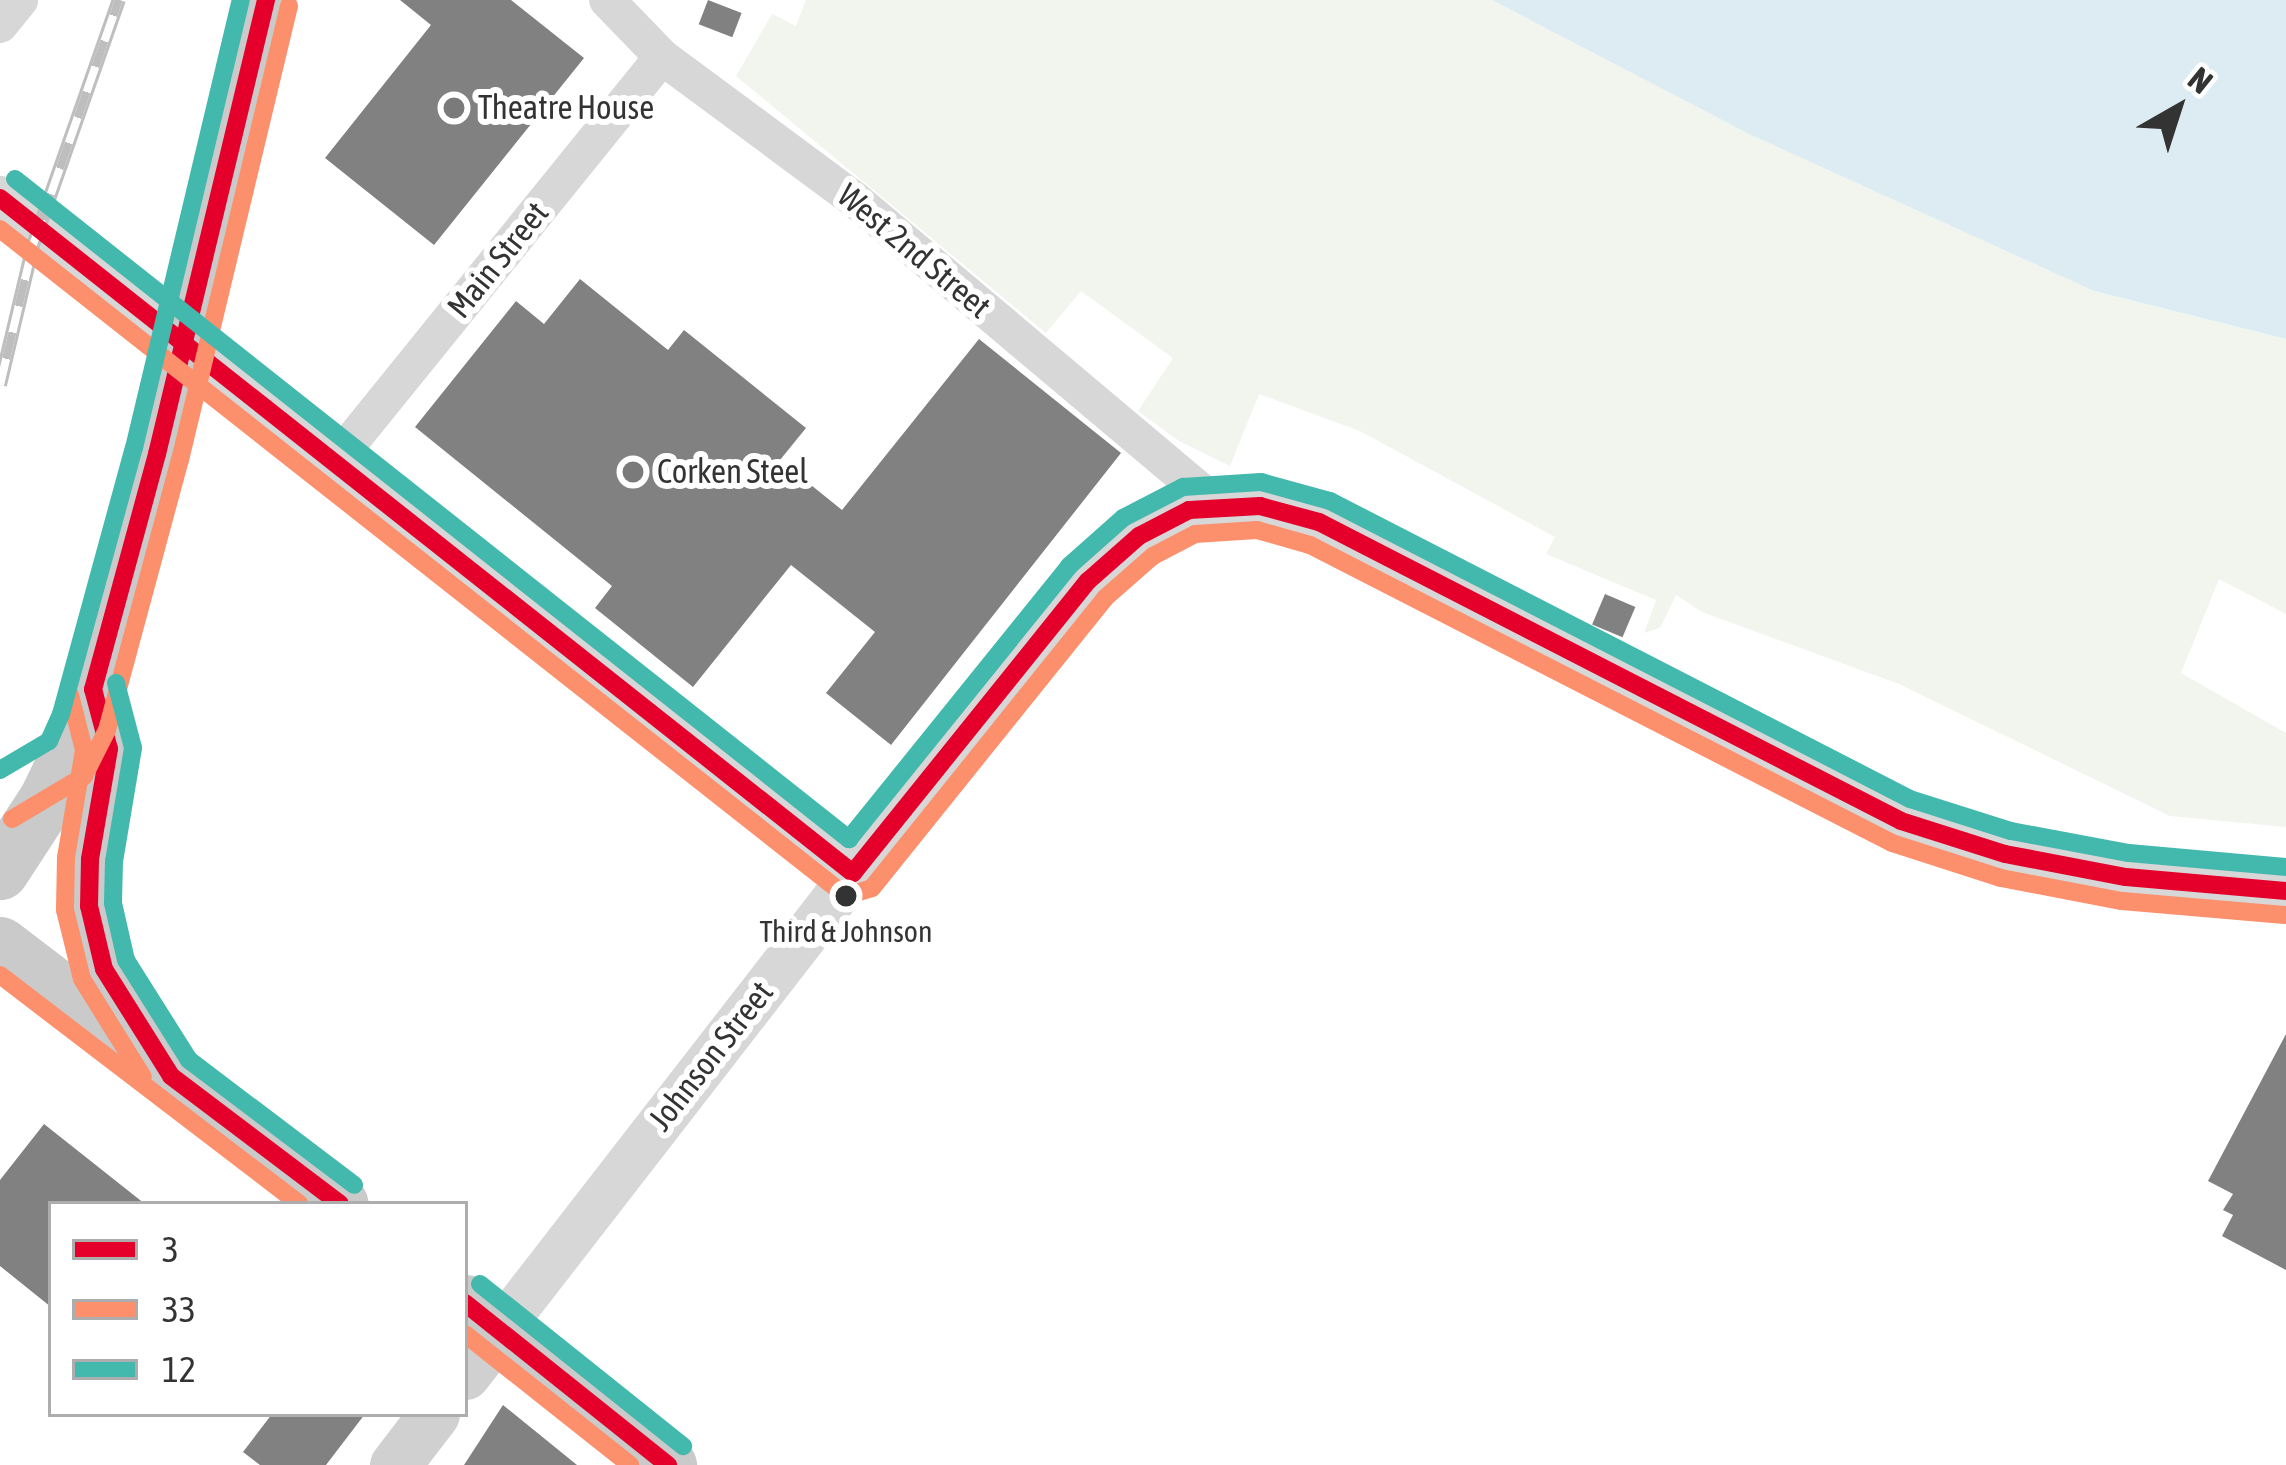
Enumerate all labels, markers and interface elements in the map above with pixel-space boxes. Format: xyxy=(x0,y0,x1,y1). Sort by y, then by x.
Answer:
north arrow xyxy=(2118,48,2238,168)
text: N xyxy=(2181,59,2220,101)
place label: Theatre House xyxy=(478,88,654,128)
marker: Theatre House xyxy=(441,95,467,121)
street label: West 2nd Street xyxy=(829,176,999,326)
street label: Main Street xyxy=(439,194,557,326)
place label: Corken Steel xyxy=(657,452,808,492)
marker: Corken Steel xyxy=(620,459,646,485)
marker: Third & Johnson xyxy=(835,885,857,907)
place label: Third & Johnson xyxy=(760,913,932,949)
street label: Johnson Street xyxy=(641,974,781,1138)
legend xyxy=(48,1201,468,1417)
text: 3 xyxy=(162,1228,179,1270)
text: 33 xyxy=(162,1288,196,1330)
text: 12 xyxy=(162,1348,196,1390)

